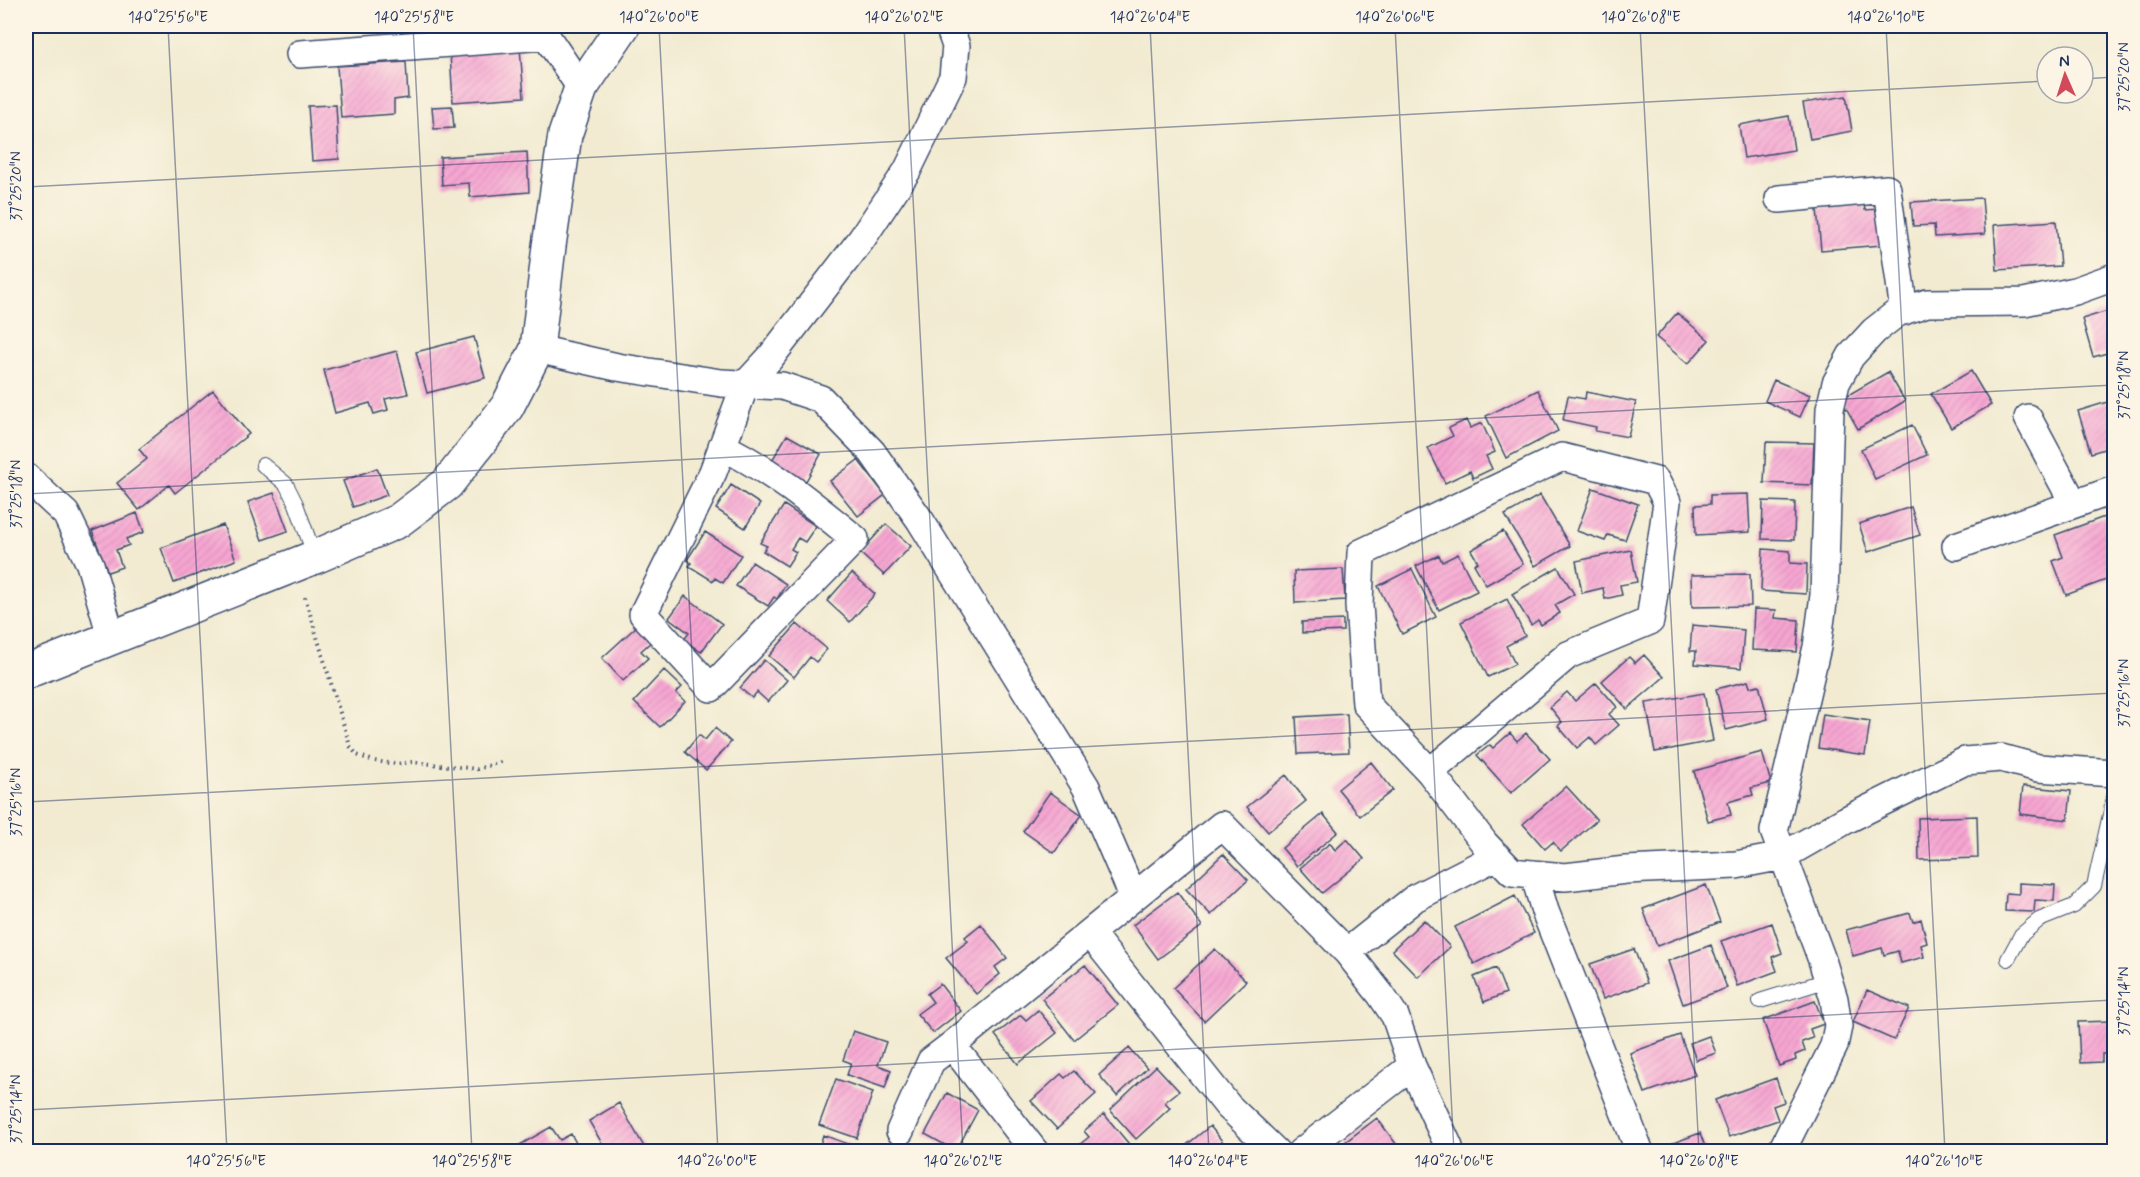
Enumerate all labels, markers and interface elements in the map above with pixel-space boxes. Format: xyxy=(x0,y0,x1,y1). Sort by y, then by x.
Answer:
text: 140°25'56"E xyxy=(128,8,208,28)
text: 140°25'58"E xyxy=(374,8,454,28)
text: 140°26'00"E xyxy=(619,8,699,28)
text: 140°26'02"E xyxy=(864,8,944,28)
text: 140°26'04"E xyxy=(1110,8,1190,28)
text: 140°26'06"E xyxy=(1355,8,1435,28)
text: 140°26'08"E xyxy=(1601,8,1681,28)
text: 140°26'10"E xyxy=(1847,8,1925,28)
text: 37°25'20"N xyxy=(2115,42,2135,112)
north arrow xyxy=(2035,45,2095,105)
text: N xyxy=(2058,51,2070,72)
text: 37°25'20"N xyxy=(7,151,27,221)
text: 37°25'18"N xyxy=(2115,351,2135,419)
text: 37°25'18"N xyxy=(7,460,27,528)
text: 37°25'16"N xyxy=(2115,659,2135,727)
text: 37°25'16"N xyxy=(7,768,27,836)
text: 37°25'14"N xyxy=(2115,966,2135,1036)
text: 37°25'14"N xyxy=(7,1074,27,1144)
text: 140°25'56"E xyxy=(186,1152,266,1172)
text: 140°25'58"E xyxy=(432,1152,512,1172)
text: 140°26'00"E xyxy=(677,1152,757,1172)
text: 140°26'02"E xyxy=(923,1152,1003,1172)
text: 140°26'04"E xyxy=(1168,1152,1248,1172)
text: 140°26'06"E xyxy=(1414,1152,1494,1172)
text: 140°26'08"E xyxy=(1659,1152,1739,1172)
text: 140°26'10"E xyxy=(1905,1152,1983,1172)

